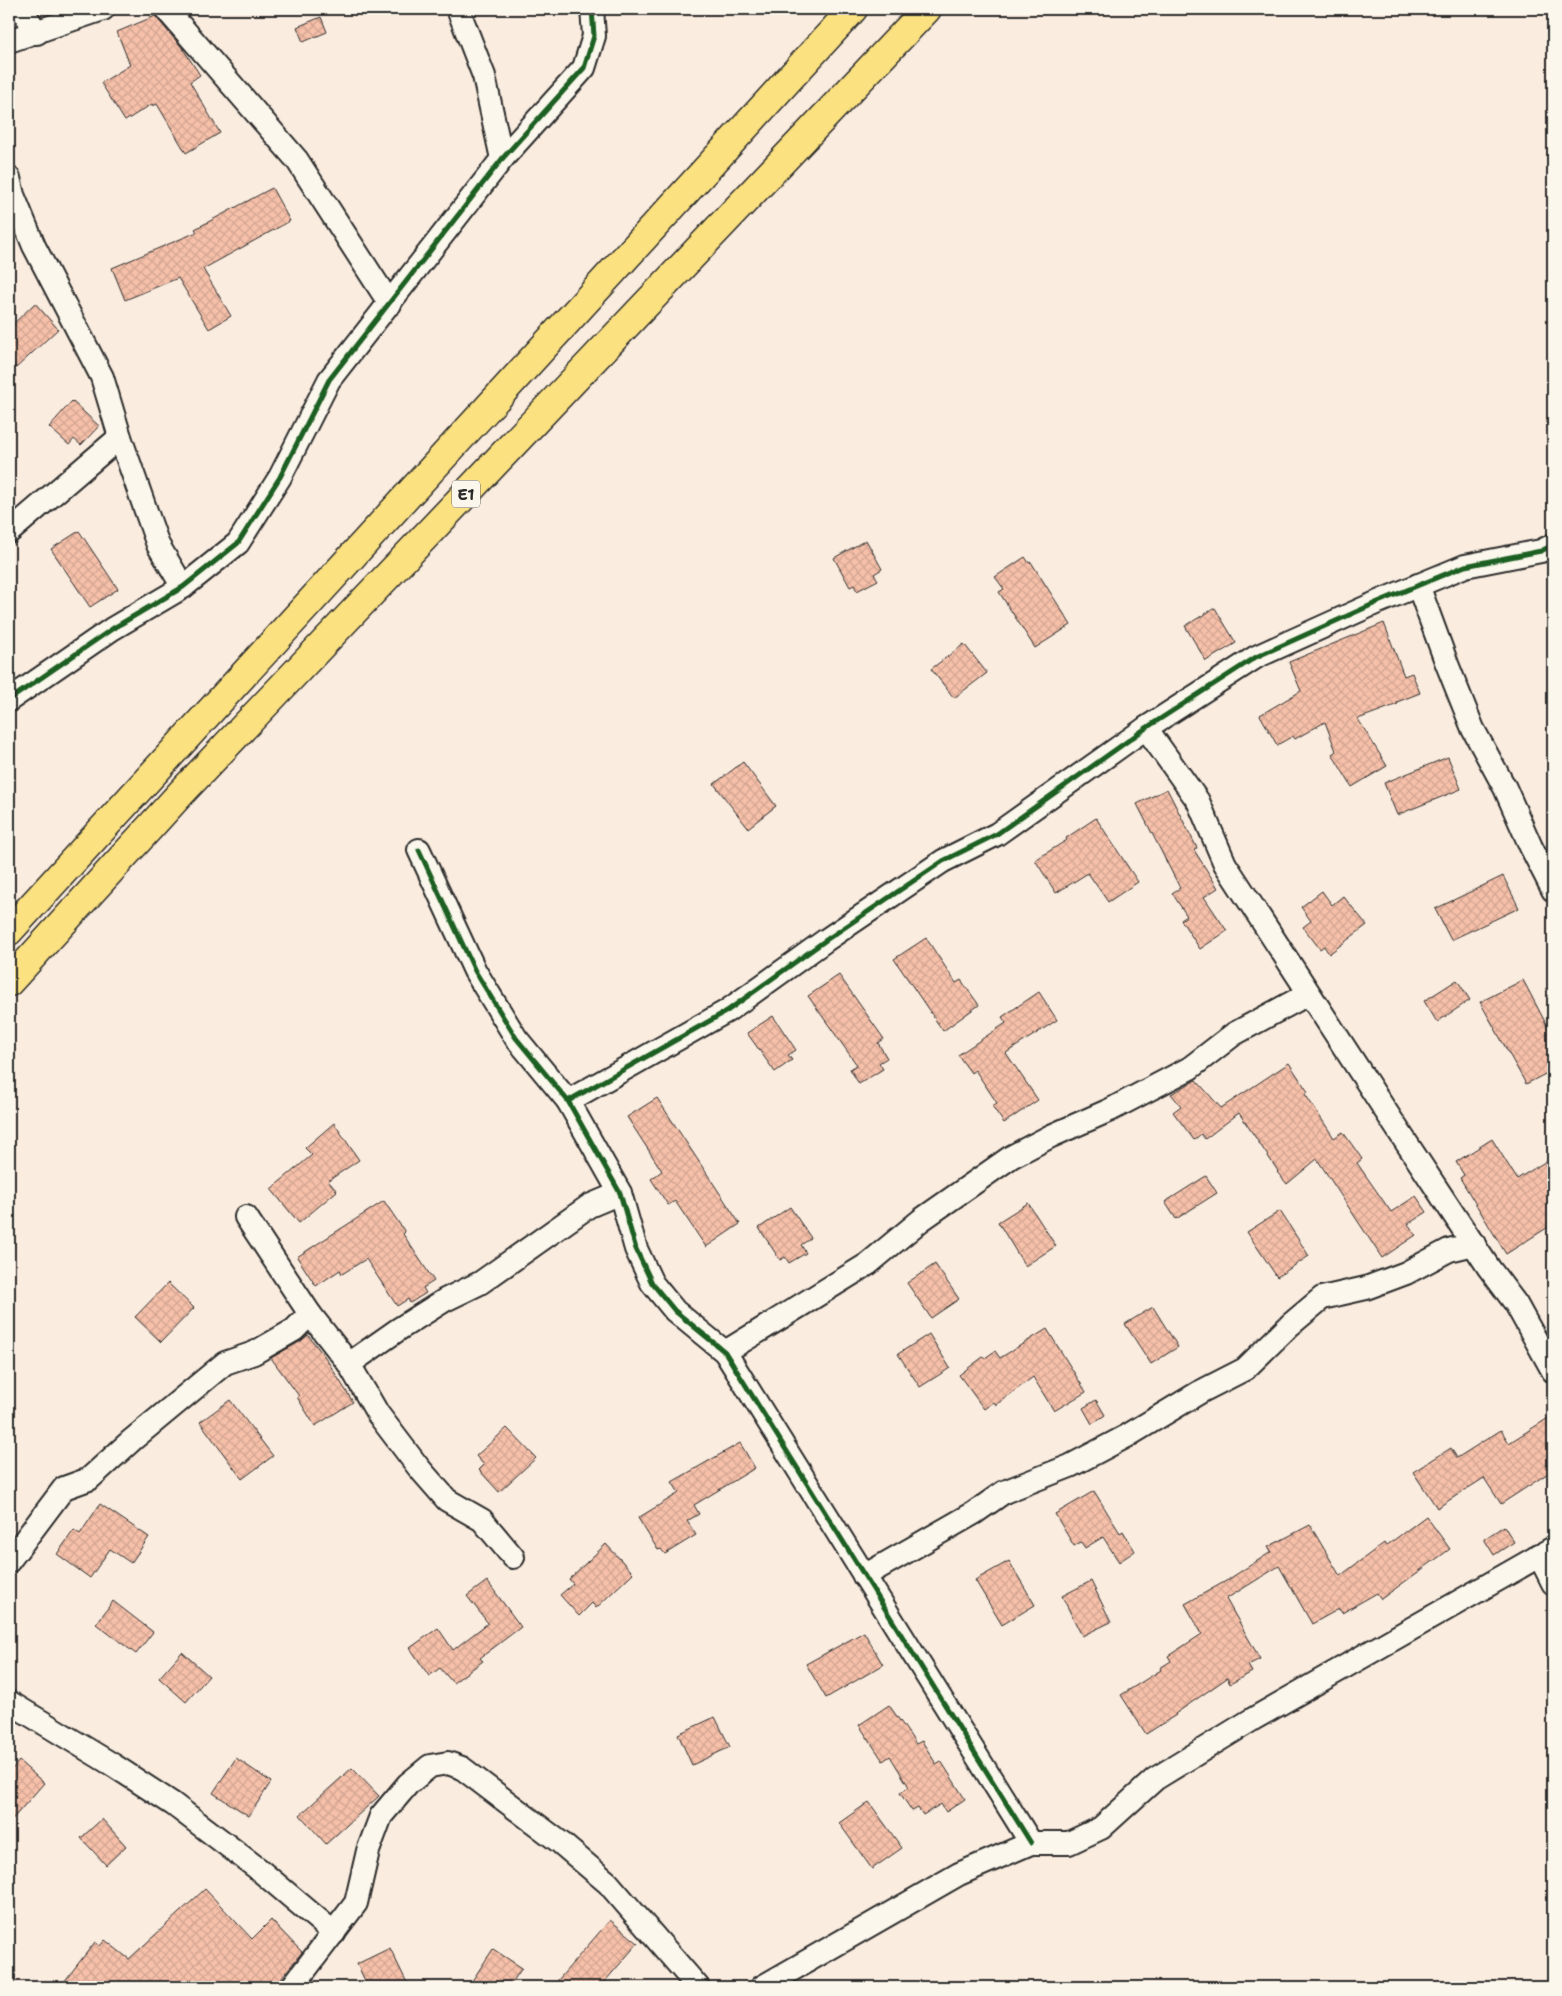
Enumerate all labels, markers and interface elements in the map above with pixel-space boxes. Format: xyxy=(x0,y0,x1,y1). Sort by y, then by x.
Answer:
road number: E1 xyxy=(452,480,480,508)

